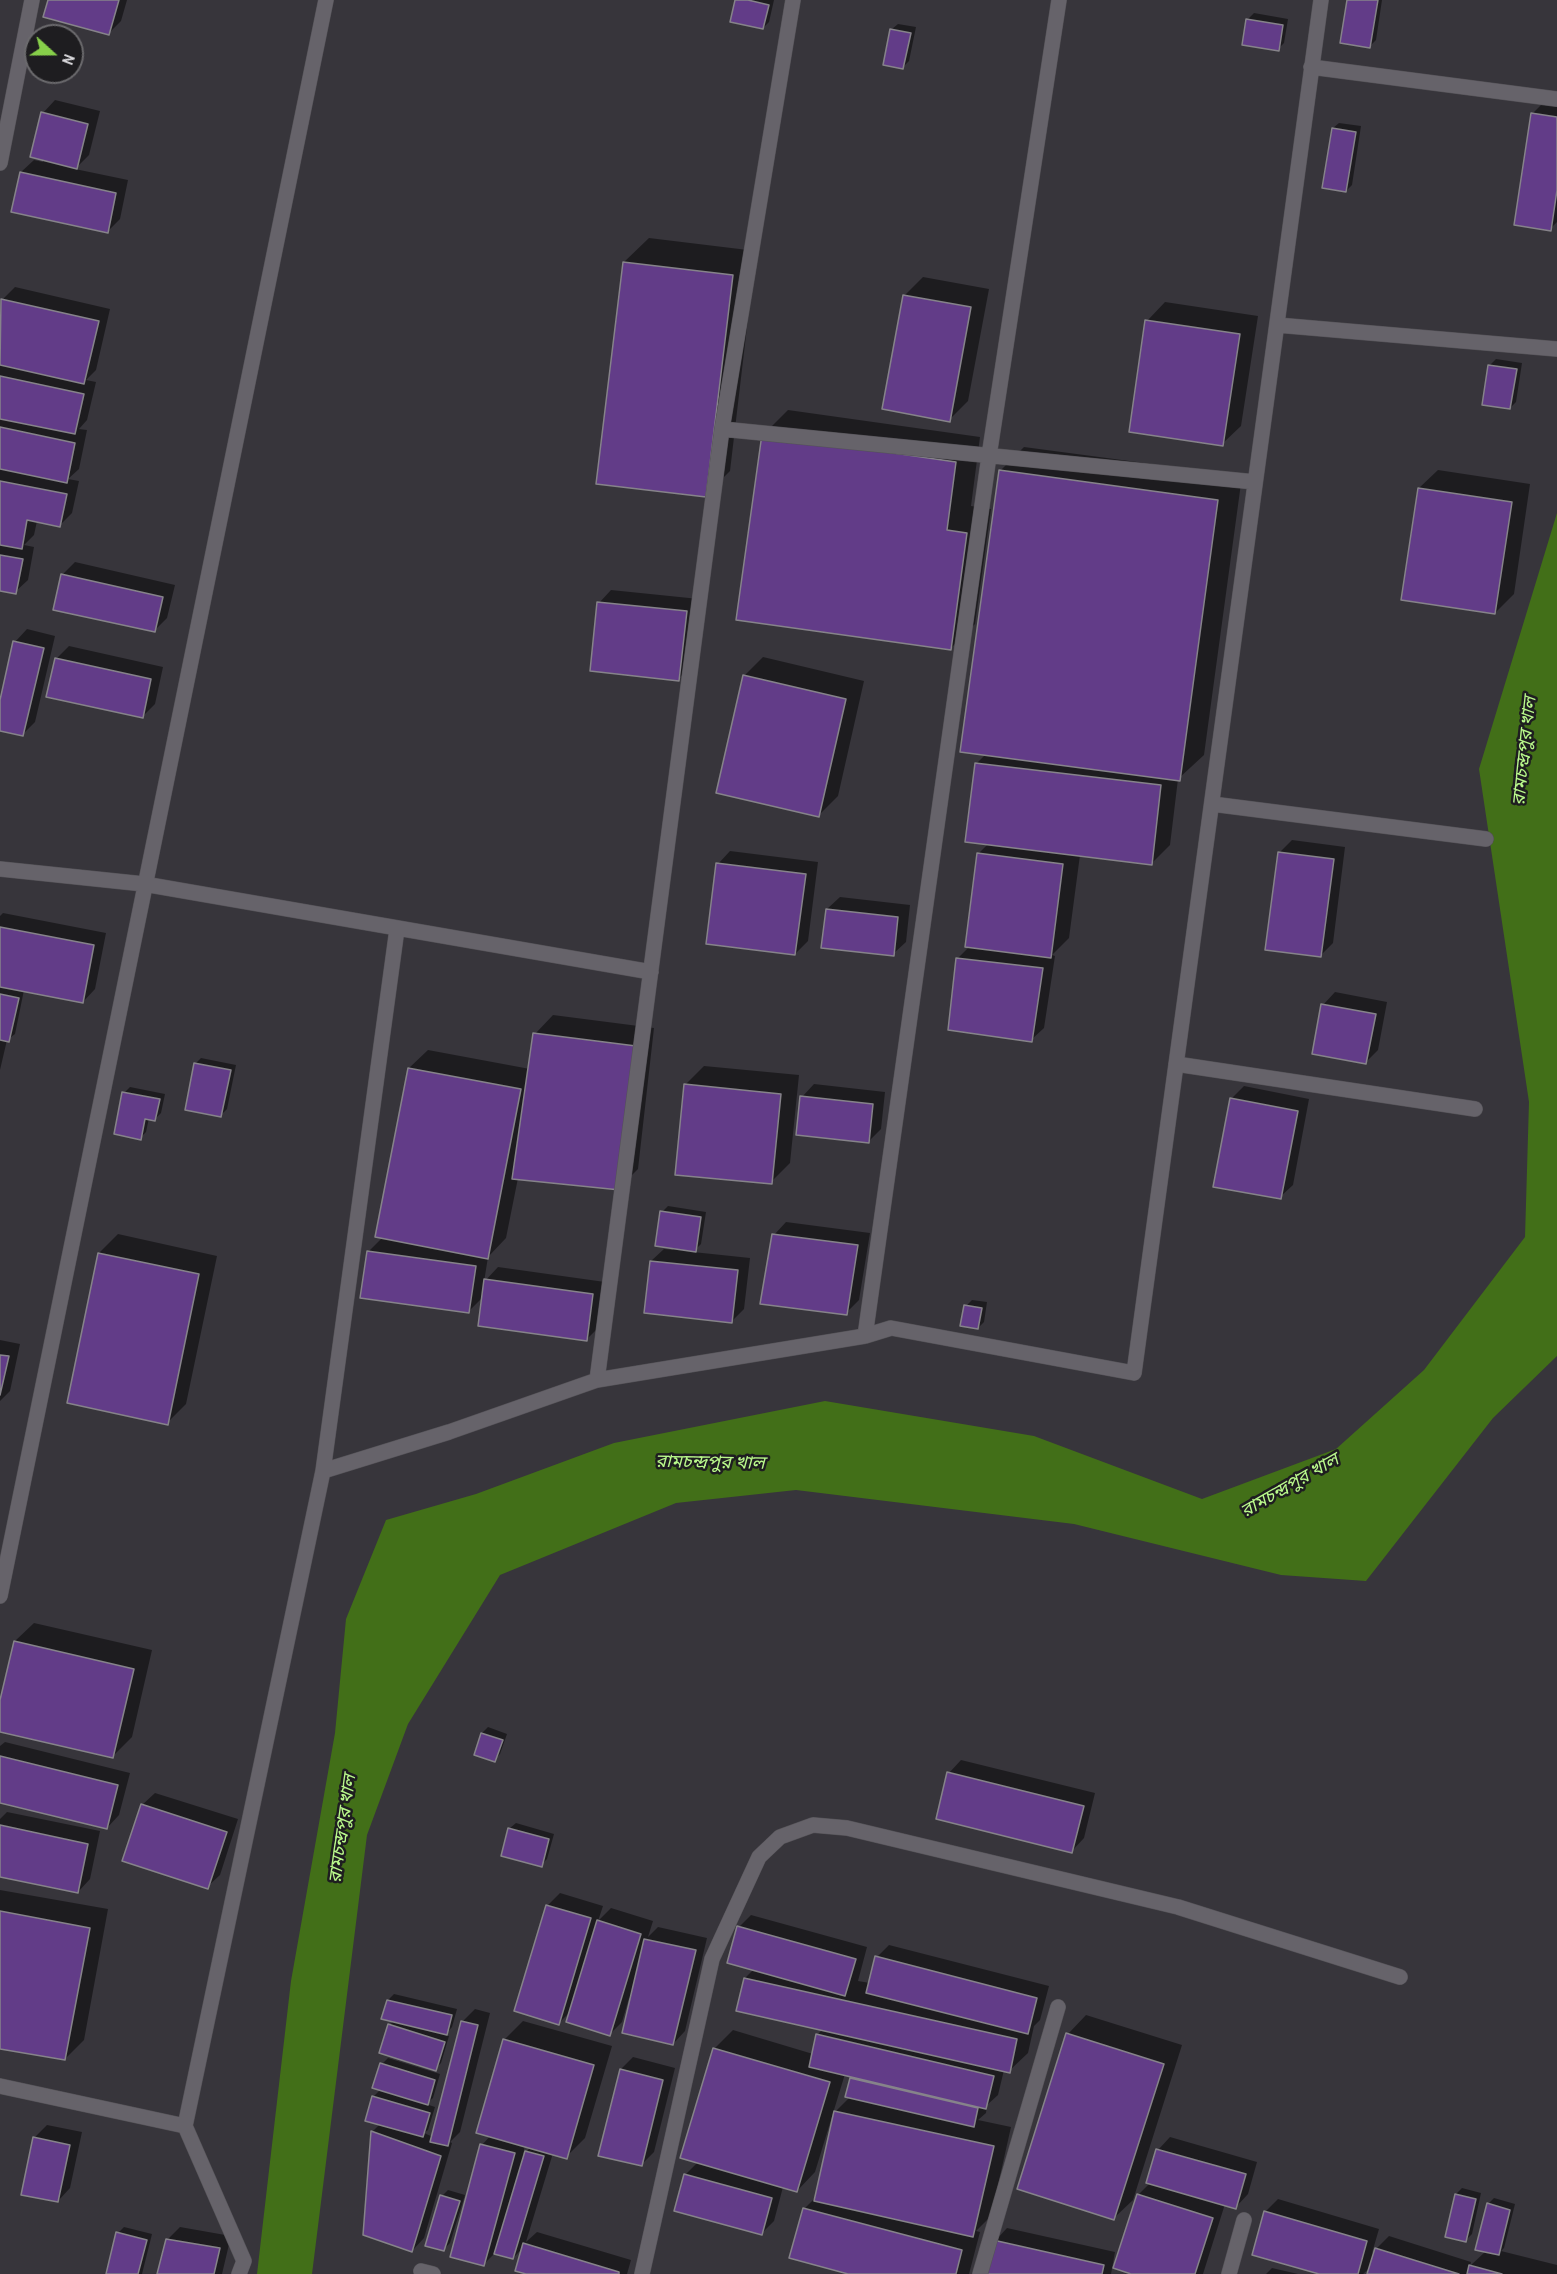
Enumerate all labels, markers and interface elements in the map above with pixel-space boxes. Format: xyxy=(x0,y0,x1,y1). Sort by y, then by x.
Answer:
north arrow xyxy=(24,24,84,84)
text: N xyxy=(57,51,81,68)
water label: রামচন্দ্রপুর খাল xyxy=(1509,695,1541,807)
water label: রামচন্দ্রপুর খাল xyxy=(1237,1449,1343,1523)
water label: রামচন্দ্রপুর খাল xyxy=(655,1451,765,1475)
water label: রামচন্দ্রপুর খাল xyxy=(325,1773,361,1885)

